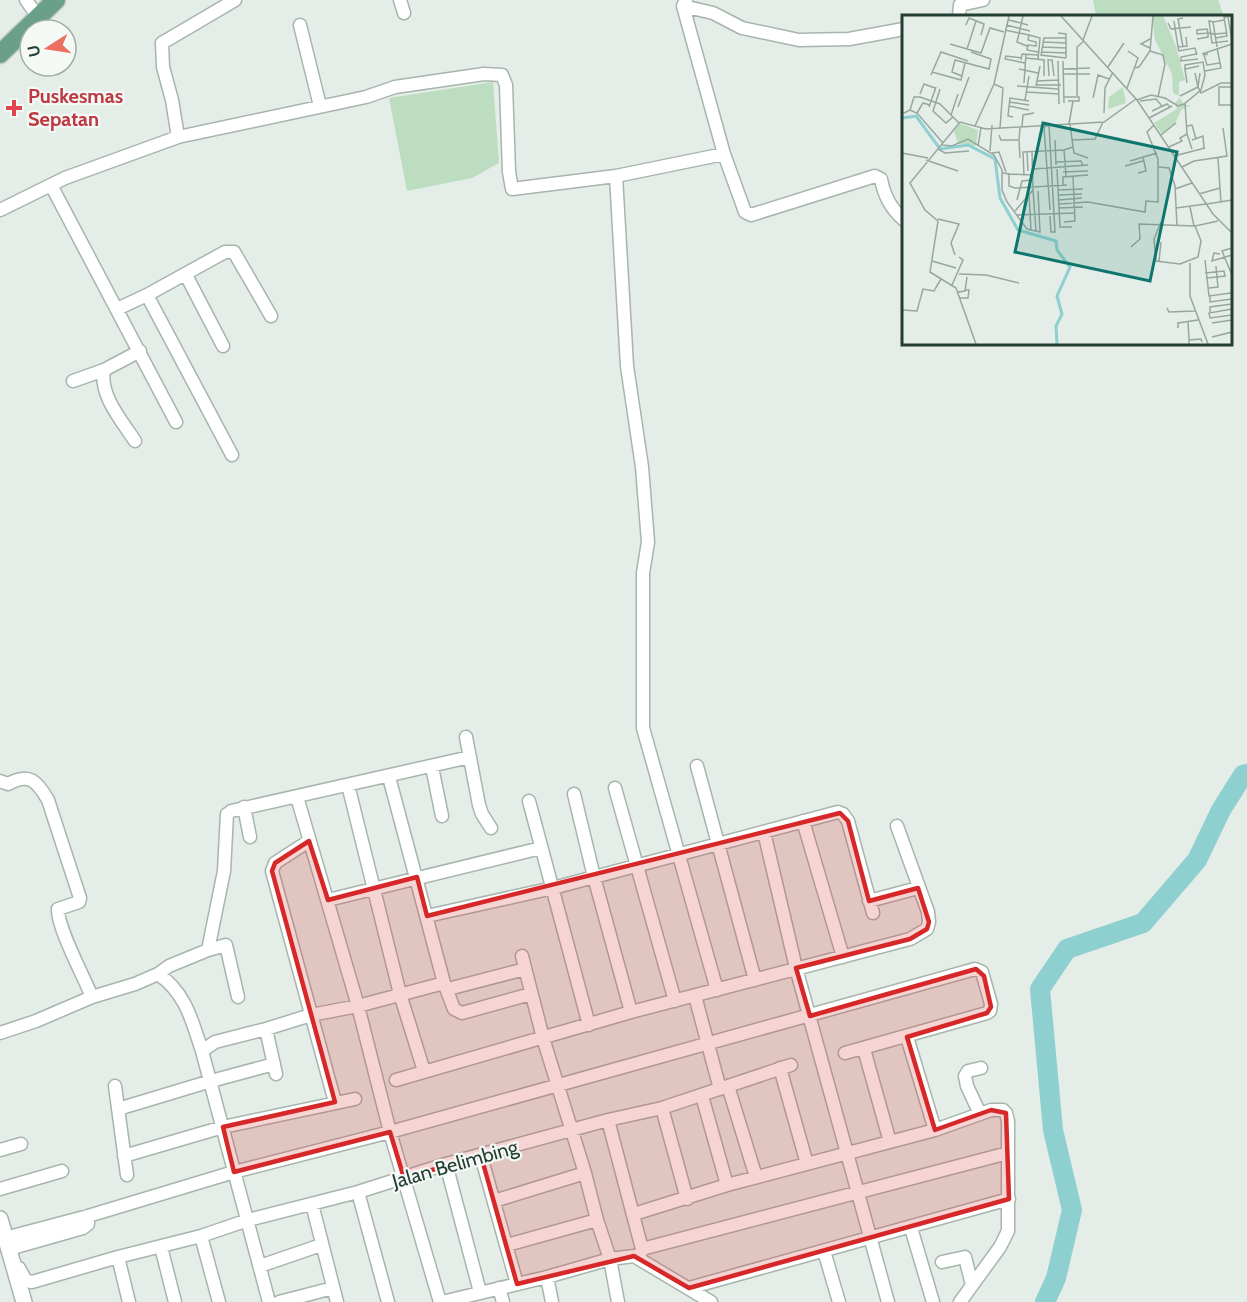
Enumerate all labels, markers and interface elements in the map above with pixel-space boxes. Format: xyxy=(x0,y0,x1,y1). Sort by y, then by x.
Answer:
inset map xyxy=(902,15,1232,345)
north arrow xyxy=(18,18,78,78)
text: U xyxy=(23,43,44,59)
place label: Puskesmas Sepatan xyxy=(28,84,123,131)
marker: Puskesmas Sepatan xyxy=(5,99,23,117)
street label: Jalan Belimbing xyxy=(388,1134,522,1194)

